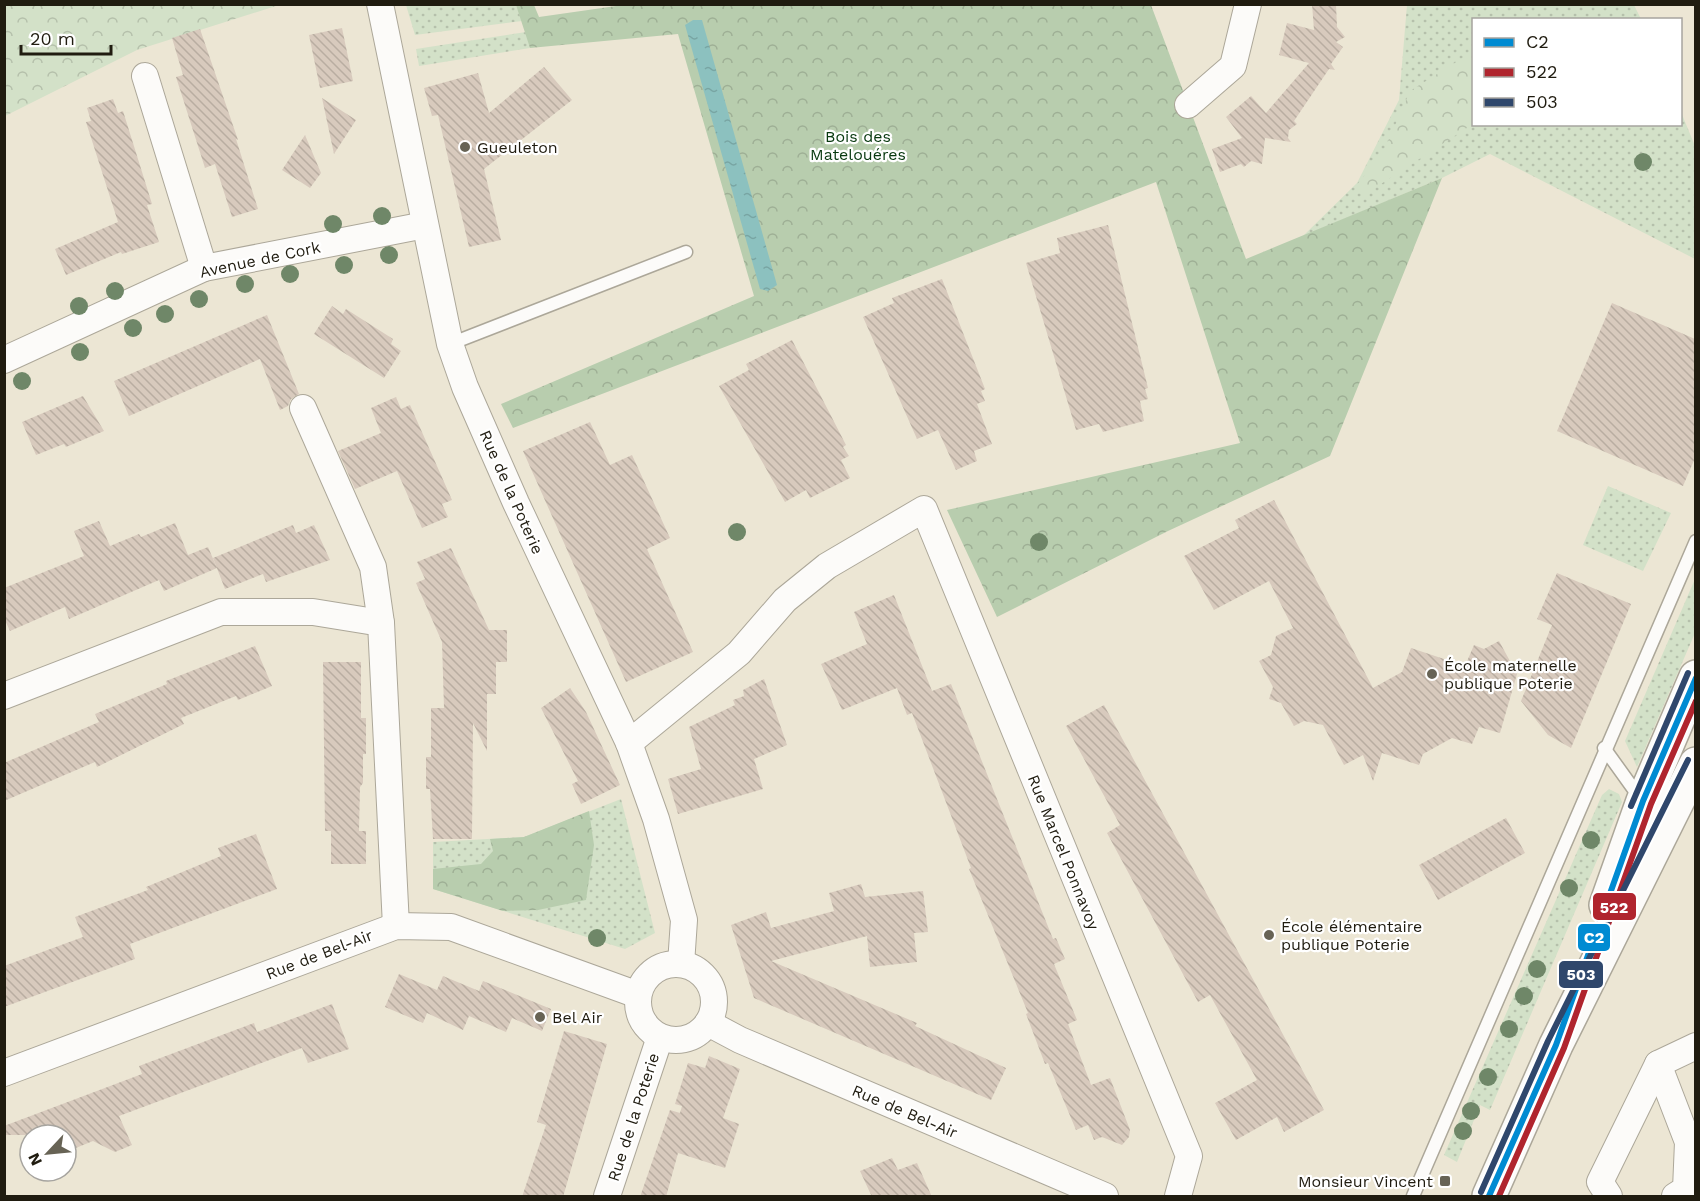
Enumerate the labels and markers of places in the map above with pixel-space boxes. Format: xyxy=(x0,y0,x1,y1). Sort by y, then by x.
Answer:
place label: Gueuleton xyxy=(477,138,558,157)
marker: Gueuleton xyxy=(458,140,472,154)
place label: École maternelle publique Poterie xyxy=(1444,656,1577,693)
marker: École maternelle publique Poterie xyxy=(1425,667,1439,681)
place label: École élémentaire publique Poterie xyxy=(1281,917,1422,954)
marker: École élémentaire publique Poterie xyxy=(1262,928,1276,942)
place label: Bel Air xyxy=(552,1008,603,1027)
marker: Bel Air xyxy=(533,1010,547,1024)
place label: Monsieur Vincent xyxy=(1298,1172,1433,1191)
marker: Monsieur Vincent xyxy=(1438,1174,1452,1188)

